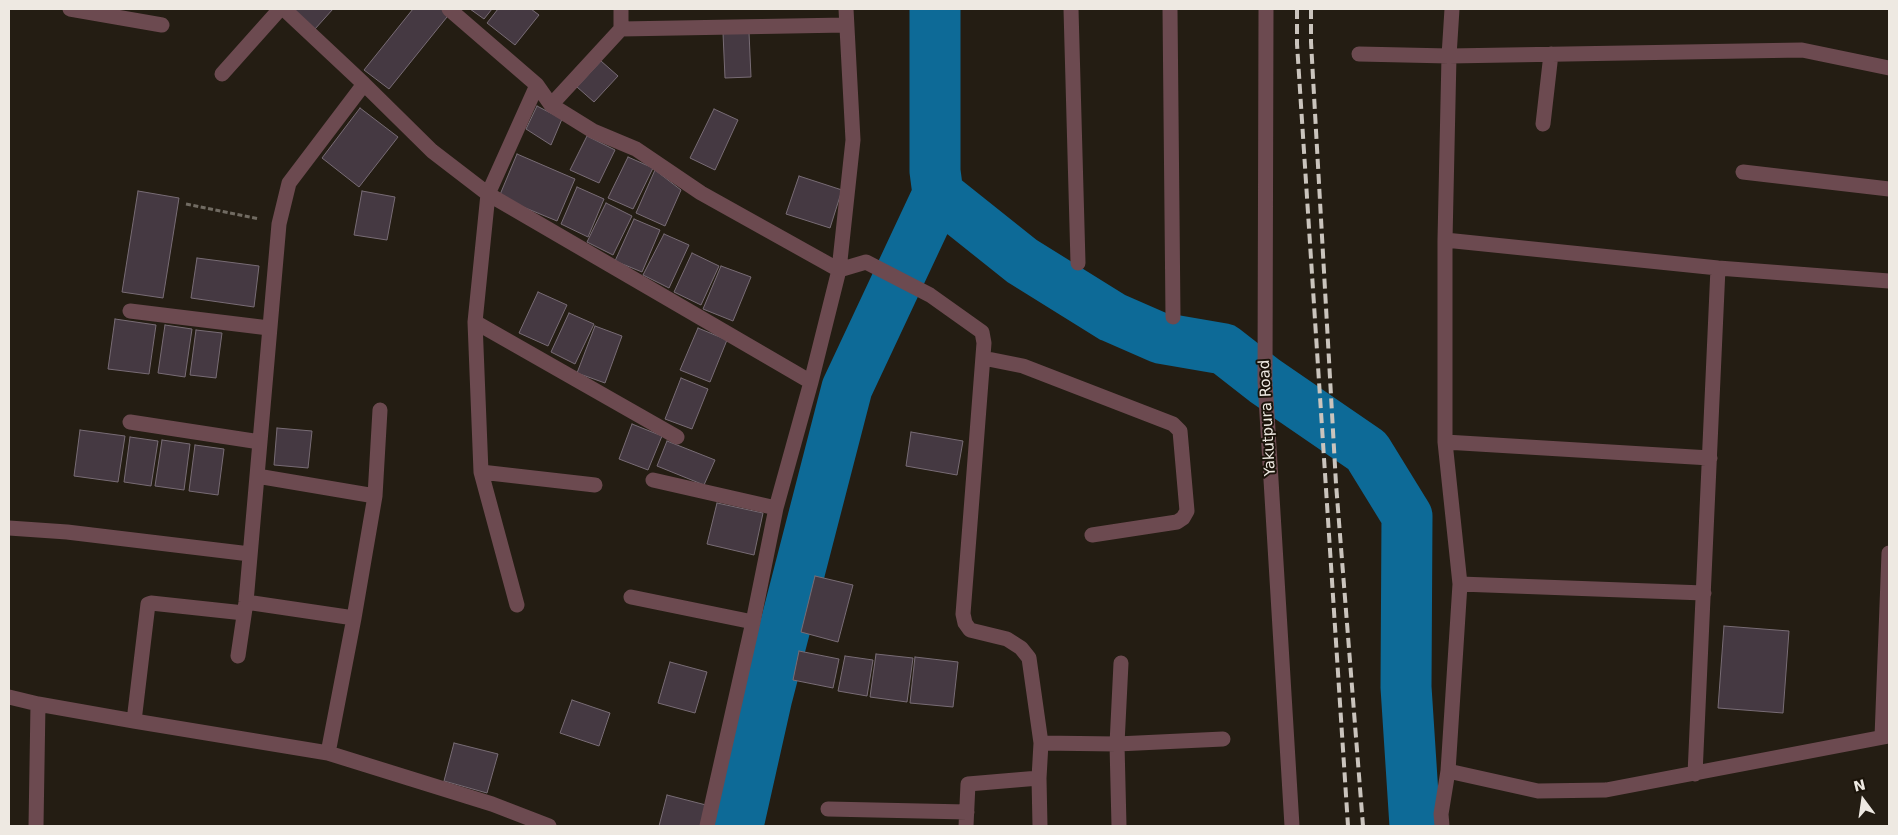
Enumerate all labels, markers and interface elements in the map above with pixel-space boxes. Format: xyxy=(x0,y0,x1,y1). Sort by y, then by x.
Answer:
street label: Yakutpura Road xyxy=(1256,359,1280,477)
north arrow xyxy=(1838,775,1888,825)
text: N xyxy=(1852,776,1867,795)

